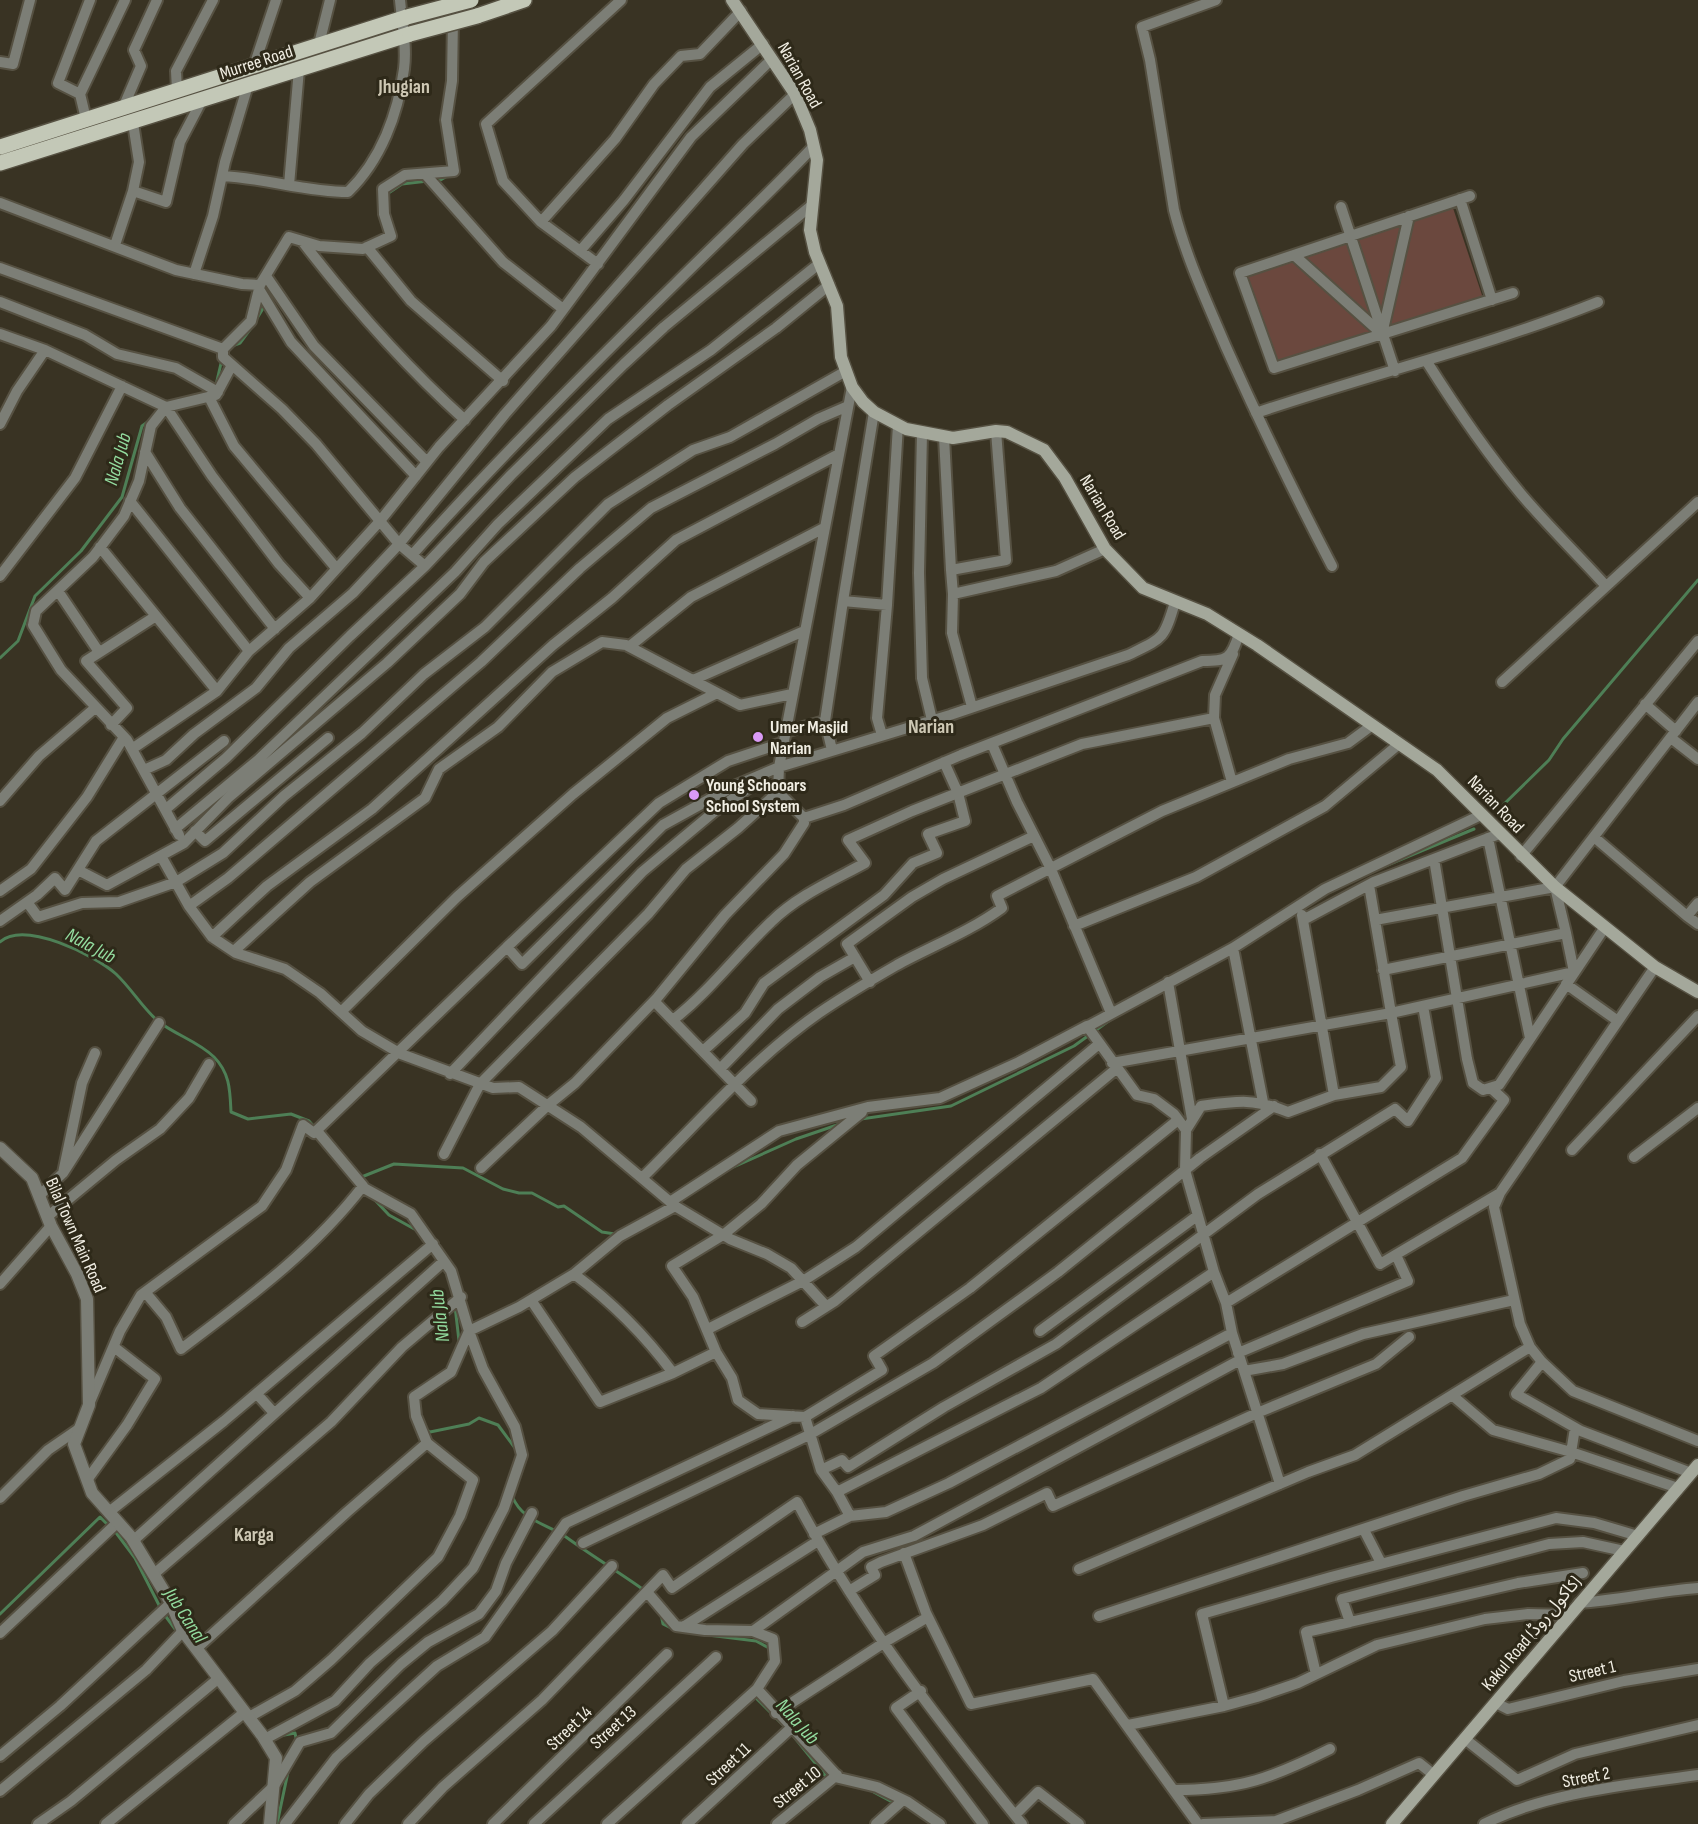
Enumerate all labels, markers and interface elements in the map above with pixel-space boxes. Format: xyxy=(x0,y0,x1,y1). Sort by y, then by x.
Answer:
street label: Narian Road xyxy=(773,39,826,112)
street label: Murree Road xyxy=(217,41,295,84)
district label: Jhugian xyxy=(377,75,430,99)
water label: Nala Jub xyxy=(99,430,137,488)
street label: Narian Road xyxy=(1075,471,1130,544)
district label: Narian xyxy=(908,715,954,739)
place label: Umer Masjid Narian xyxy=(770,717,848,759)
marker: Umer Masjid Narian xyxy=(751,730,765,744)
street label: Narian Road xyxy=(1463,771,1528,838)
place label: Young Schooars School System xyxy=(706,775,807,817)
marker: Young Schooars School System xyxy=(687,788,701,802)
water label: Nala Jub xyxy=(61,923,120,969)
street label: Bilal Town Main Road xyxy=(41,1174,110,1296)
water label: Nala Jub xyxy=(425,1288,455,1344)
district label: Karga xyxy=(234,1523,274,1547)
street label: Kakul Road (کاکول روڈ) xyxy=(1477,1572,1586,1695)
water label: Jub Canal xyxy=(158,1583,213,1649)
street label: Street 1 xyxy=(1567,1656,1618,1687)
water label: Nala Jub xyxy=(771,1694,824,1750)
street label: Street 14 xyxy=(542,1701,597,1755)
street label: Street 13 xyxy=(586,1701,641,1753)
street label: Street 11 xyxy=(702,1738,756,1790)
street label: Street 10 xyxy=(769,1762,825,1813)
street label: Street 2 xyxy=(1560,1763,1612,1792)

